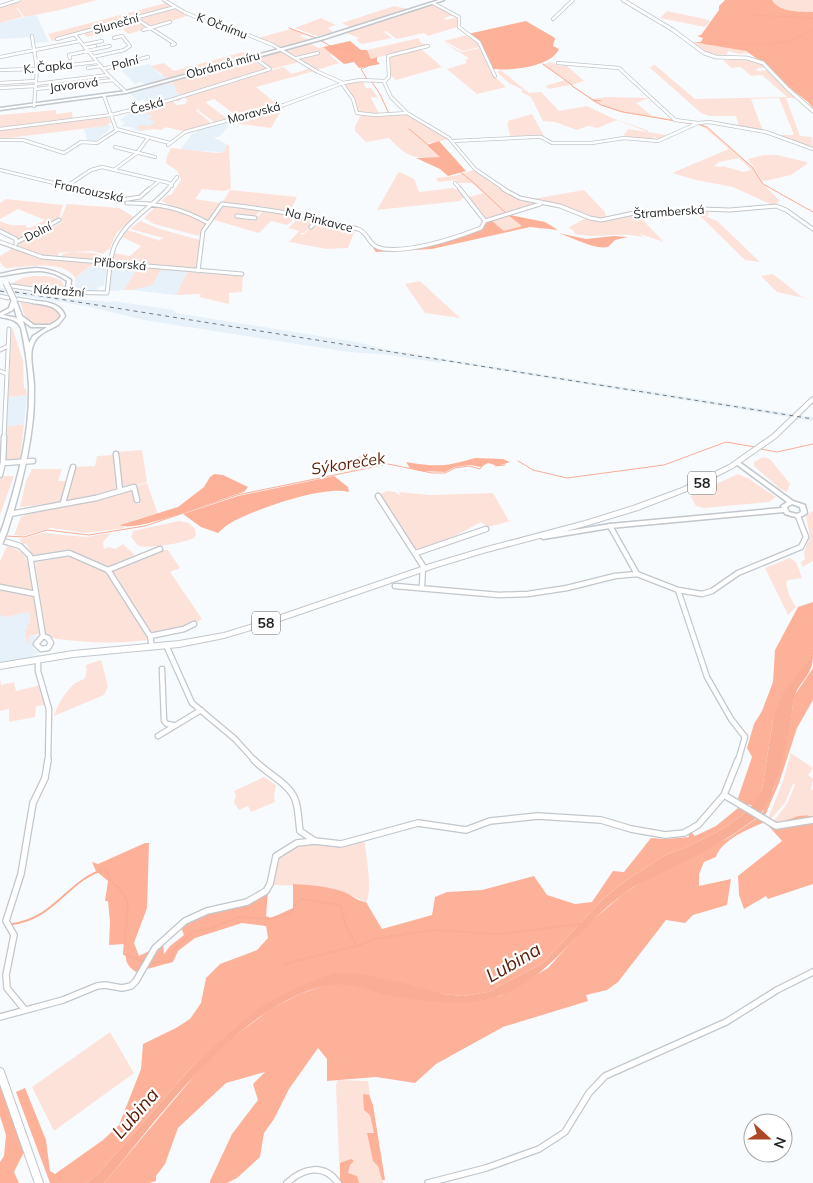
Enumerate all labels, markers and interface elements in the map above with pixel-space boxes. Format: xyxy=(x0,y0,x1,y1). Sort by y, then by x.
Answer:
street label: K Očnímu xyxy=(195,9,250,42)
street label: Sluneční xyxy=(91,10,141,37)
street label: Obránců míru xyxy=(184,47,261,82)
street label: Polní xyxy=(110,51,141,73)
street label: K. Čapka xyxy=(23,56,73,77)
street label: Javorová xyxy=(49,74,99,95)
street label: Česká xyxy=(129,94,165,117)
street label: Moravská xyxy=(226,98,282,127)
street label: Francouzská xyxy=(53,176,125,205)
street label: Štramberská xyxy=(633,202,705,221)
street label: Na Pinkavce xyxy=(284,204,354,235)
street label: Dolní xyxy=(22,218,55,245)
street label: Příborská xyxy=(93,254,147,273)
street label: Nádražní xyxy=(33,281,86,300)
water label: Sýkoreček xyxy=(310,447,387,479)
road number: 58 xyxy=(688,472,716,494)
road number: 58 xyxy=(252,612,280,634)
water label: Lubina xyxy=(481,937,545,987)
water label: Lubina xyxy=(106,1083,164,1143)
north arrow xyxy=(743,1113,793,1163)
text: N xyxy=(770,1134,790,1151)

